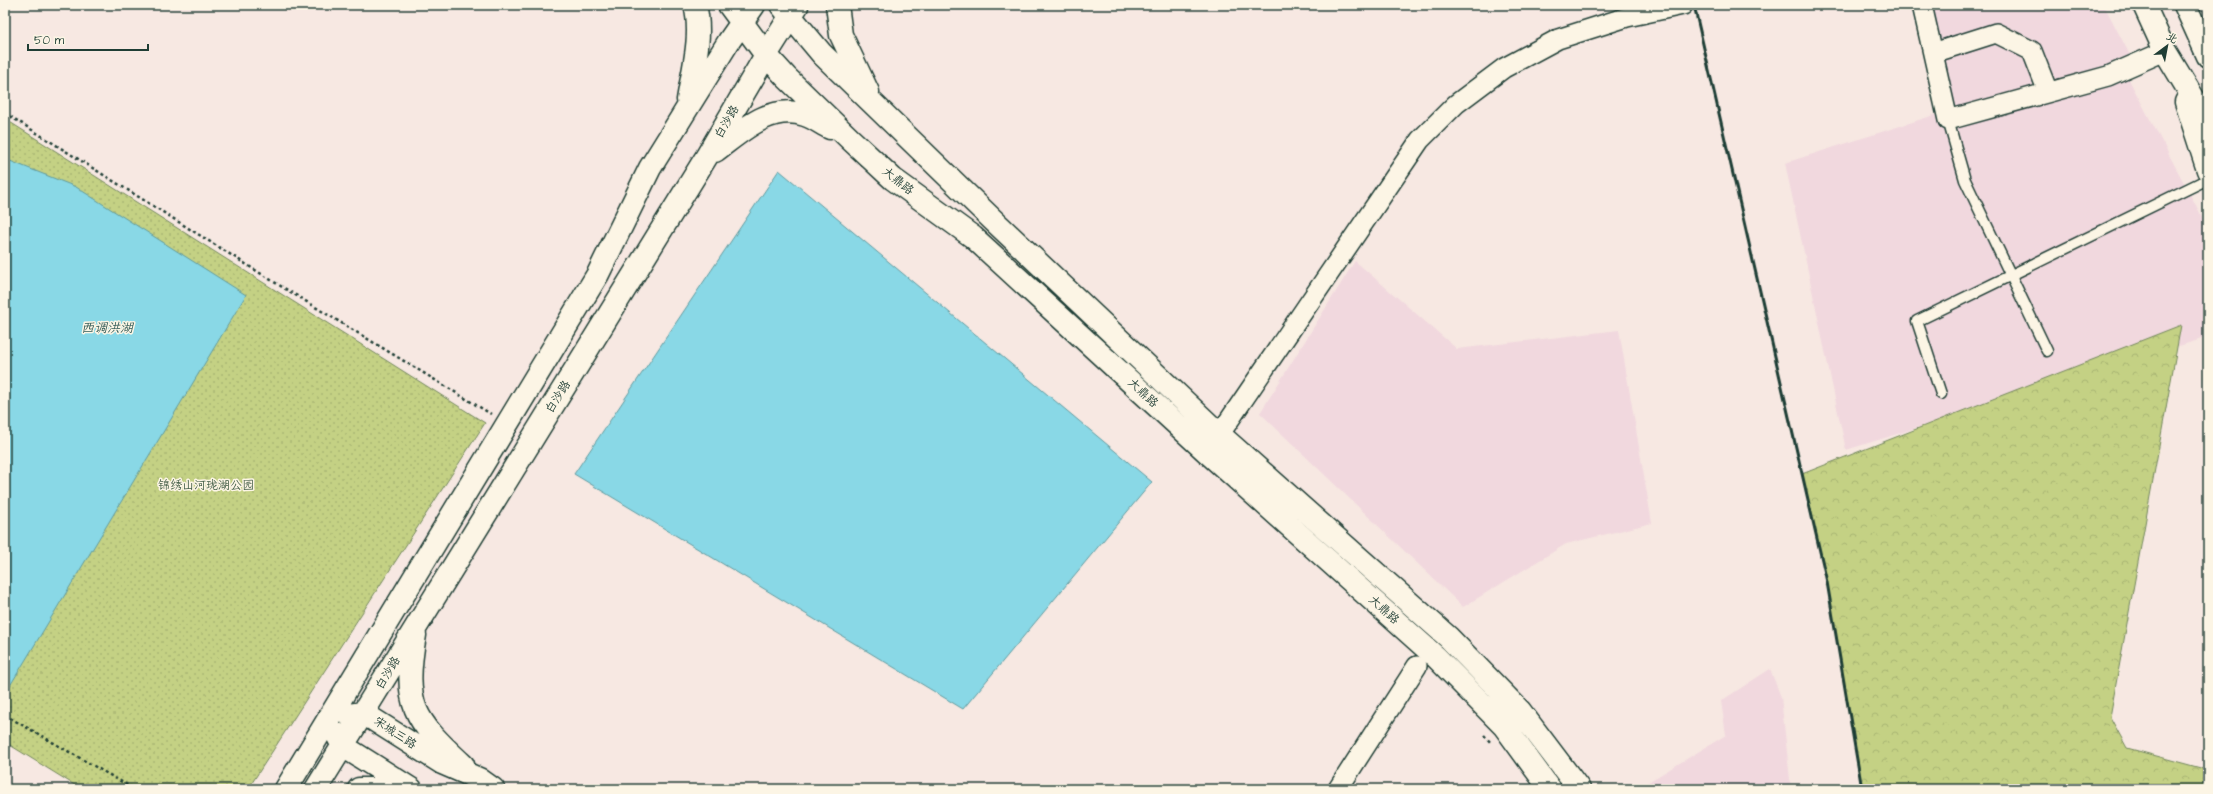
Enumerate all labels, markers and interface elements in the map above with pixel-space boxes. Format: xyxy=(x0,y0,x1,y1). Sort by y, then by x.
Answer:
scale bar xyxy=(28,26,148,52)
north arrow xyxy=(2147,26,2187,66)
text: 北 xyxy=(2163,29,2181,47)
text: 50 m xyxy=(34,32,65,49)
street label: 白沙路 xyxy=(711,102,743,142)
street label: 大鼎路 xyxy=(879,163,917,199)
water label: 西调洪湖 xyxy=(81,319,135,337)
street label: 大鼎路 xyxy=(1124,375,1162,411)
street label: 白沙路 xyxy=(541,377,575,417)
park label: 锦绣山河珑湖公园 xyxy=(158,477,254,494)
street label: 大鼎路 xyxy=(1365,592,1403,628)
street label: 白沙路 xyxy=(371,653,405,693)
street label: 宋城三路 xyxy=(370,713,420,753)

